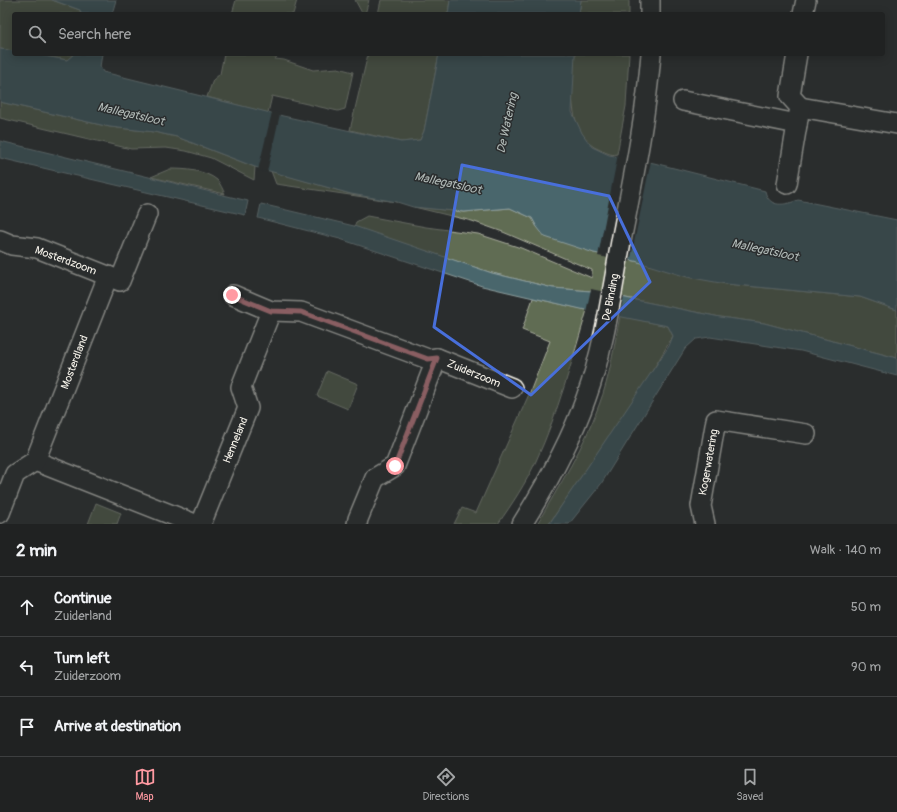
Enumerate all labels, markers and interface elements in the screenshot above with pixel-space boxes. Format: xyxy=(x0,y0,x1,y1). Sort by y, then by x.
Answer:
search box xyxy=(12,12,885,56)
icon: search xyxy=(26,23,48,45)
text: Search here xyxy=(58,25,131,44)
water label: De Watering xyxy=(494,91,521,155)
water label: Mallegatsloot xyxy=(96,100,167,130)
water label: Mallegatsloot xyxy=(413,169,484,198)
water label: Mallegatsloot xyxy=(730,236,801,265)
street label: Mosterdzoom xyxy=(33,243,99,278)
street label: De Binding xyxy=(600,272,622,322)
route end xyxy=(223,286,241,304)
street label: Mosterdland xyxy=(58,333,91,391)
street label: Zuiderzoom xyxy=(445,357,503,390)
street label: Henneland xyxy=(220,415,251,465)
street label: Kogerwatering xyxy=(696,428,721,496)
route start xyxy=(386,457,404,475)
text: 2 min xyxy=(16,540,57,561)
text: Walk · 140 m xyxy=(810,542,881,558)
text: Continue xyxy=(54,589,112,608)
icon: ahead xyxy=(16,596,38,618)
text: 50 m xyxy=(851,599,881,615)
text: Zuiderland xyxy=(54,608,112,624)
text: Turn left xyxy=(54,649,110,668)
icon: left xyxy=(16,656,38,678)
text: 90 m xyxy=(851,659,881,675)
text: Zuiderzoom xyxy=(54,668,121,684)
icon: arrive xyxy=(16,716,38,738)
text: Arrive at destination xyxy=(54,717,181,736)
tab: Map xyxy=(134,766,156,803)
tab: Directions xyxy=(423,766,469,803)
tab: Saved xyxy=(736,766,763,803)

